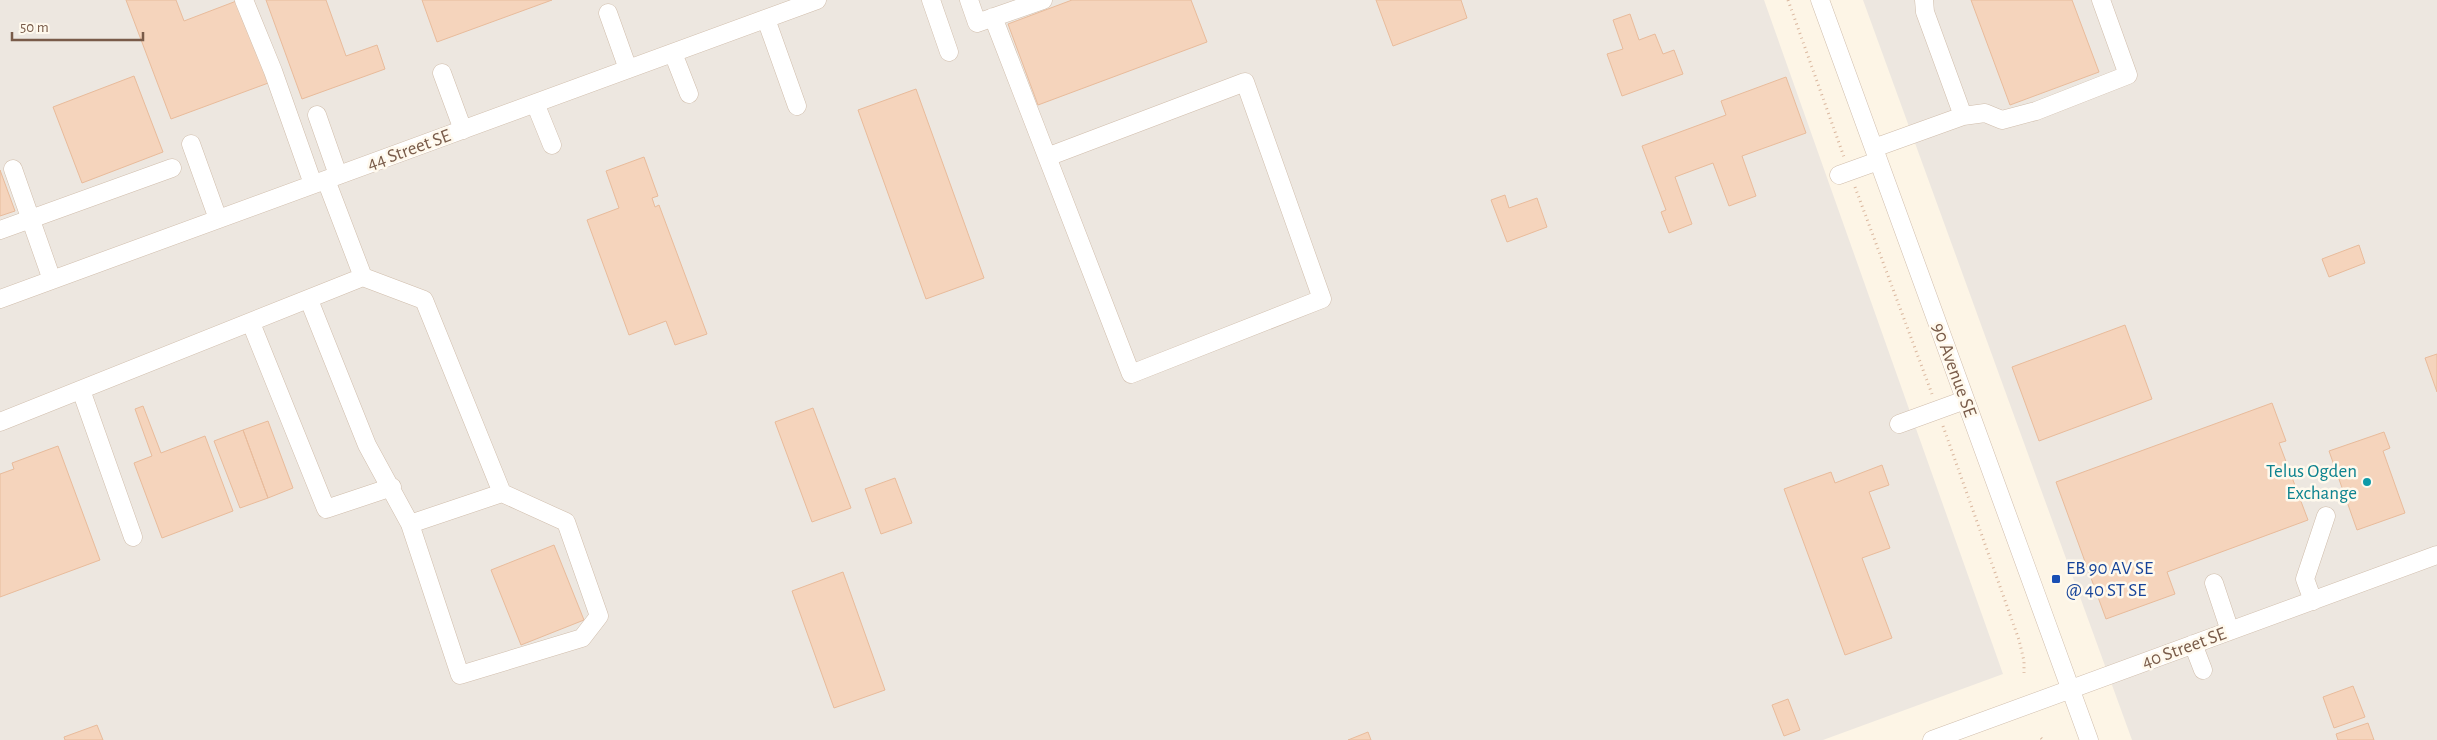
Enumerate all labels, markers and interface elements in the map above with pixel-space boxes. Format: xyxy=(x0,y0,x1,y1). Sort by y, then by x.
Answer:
scale bar xyxy=(12,10,144,42)
text: 50 m xyxy=(20,20,49,35)
street label: 44 Street SE xyxy=(365,126,453,174)
street label: 90 Avenue SE xyxy=(1928,320,1980,420)
place label: Telus Ogden Exchange xyxy=(2266,462,2357,503)
marker: Telus Ogden Exchange xyxy=(2361,476,2373,488)
place label: EB 90 AV SE @ 40 ST SE xyxy=(2066,559,2153,600)
marker: EB 90 AV SE @ 40 ST SE xyxy=(2050,573,2062,585)
street label: 40 Street SE xyxy=(2139,624,2229,672)

